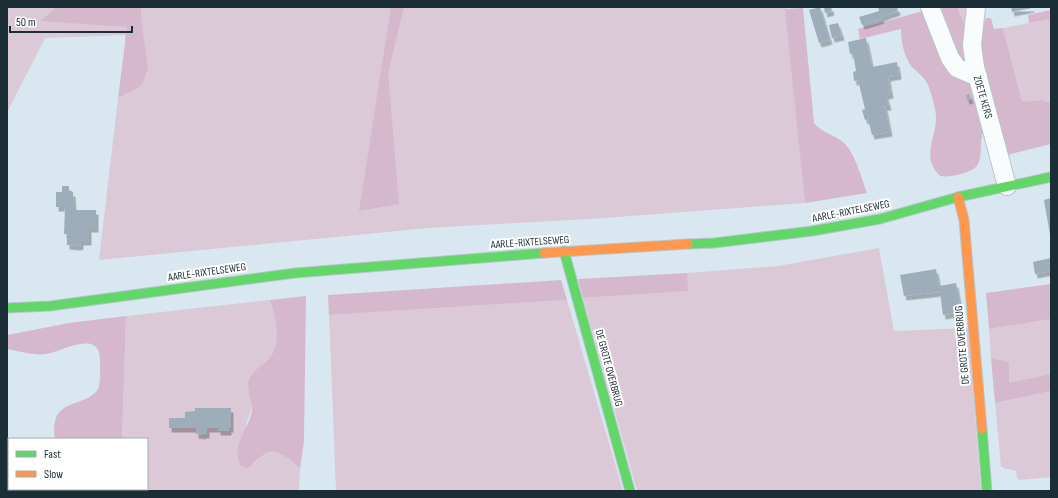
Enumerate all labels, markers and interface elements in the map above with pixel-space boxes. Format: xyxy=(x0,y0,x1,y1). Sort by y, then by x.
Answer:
scale bar xyxy=(10,8,132,34)
text: 50 m xyxy=(16,15,36,30)
street label: ZOETE KERS xyxy=(971,74,995,120)
street label: AARLE-RIXTELSEWEG xyxy=(810,197,891,225)
street label: AARLE-RIXTELSEWEG xyxy=(489,233,570,251)
street label: AARLE-RIXTELSEWEG xyxy=(166,260,247,284)
street label: DE GROTE OVERBRUG xyxy=(952,305,972,385)
street label: DE GROTE OVERBRUG xyxy=(593,328,625,408)
legend xyxy=(8,438,148,490)
text: Fast xyxy=(44,447,61,462)
text: Slow xyxy=(44,467,63,482)

